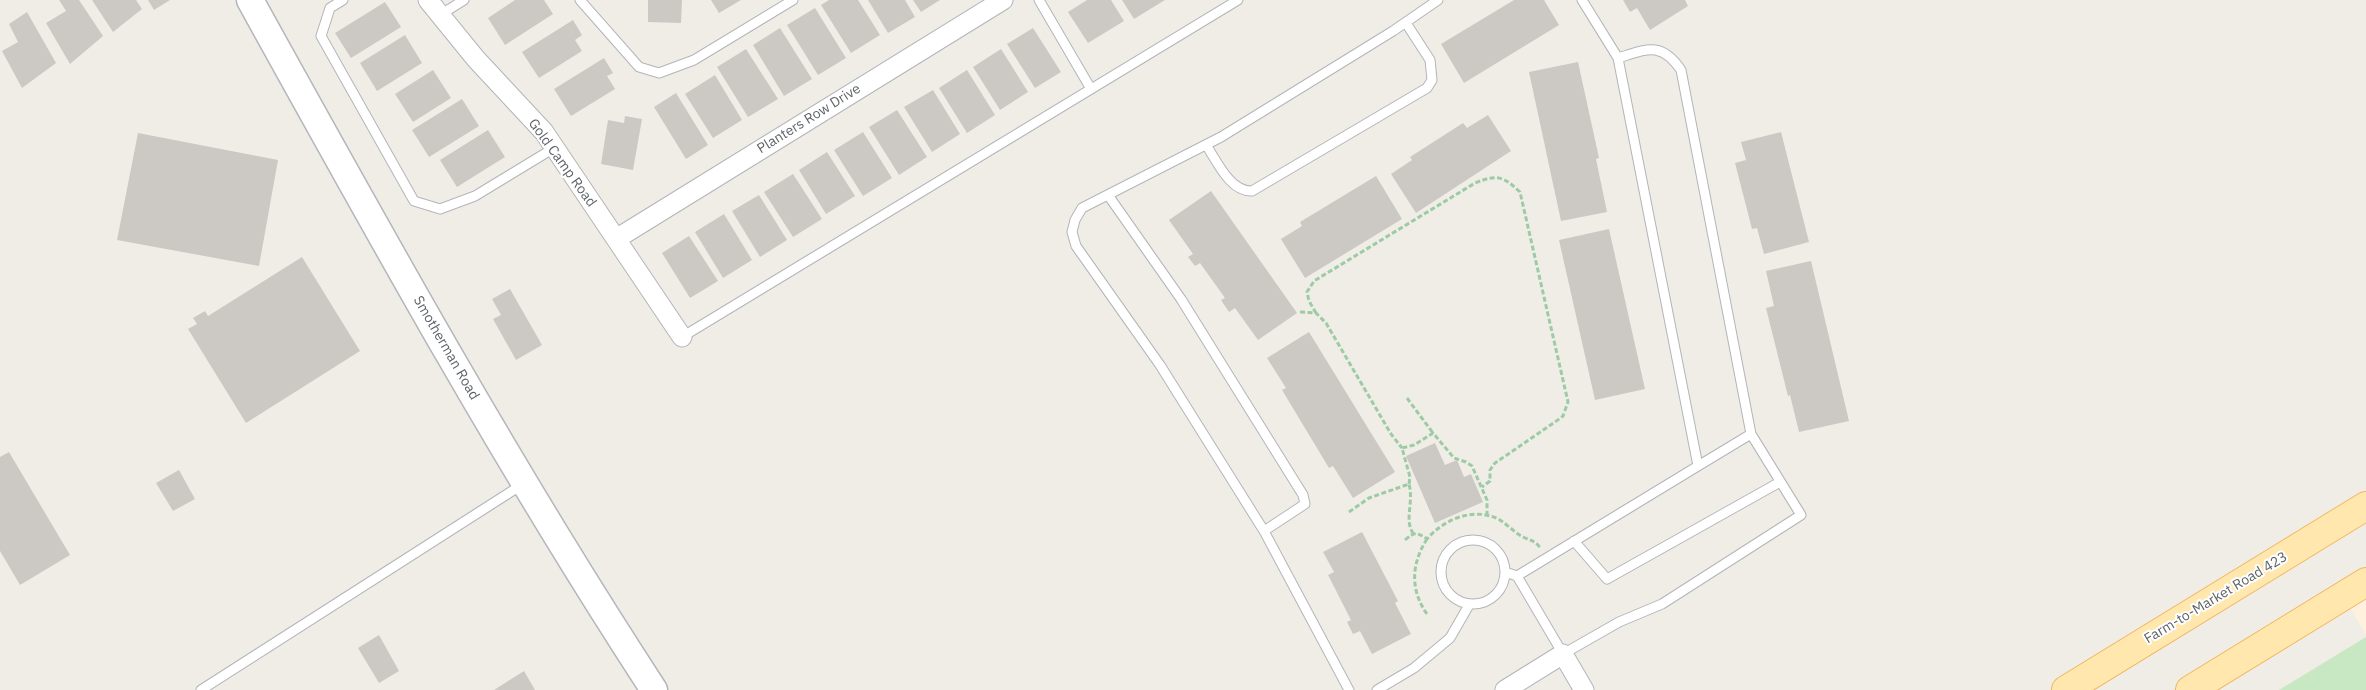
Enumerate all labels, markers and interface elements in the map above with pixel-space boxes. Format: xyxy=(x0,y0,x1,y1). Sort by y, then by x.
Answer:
street label: Planters Row Drive xyxy=(754,80,864,158)
street label: Gold Camp Road xyxy=(524,116,600,210)
street label: Smotherman Road xyxy=(409,293,483,403)
street label: Farm-to-Market Road 423 xyxy=(2141,549,2291,647)

